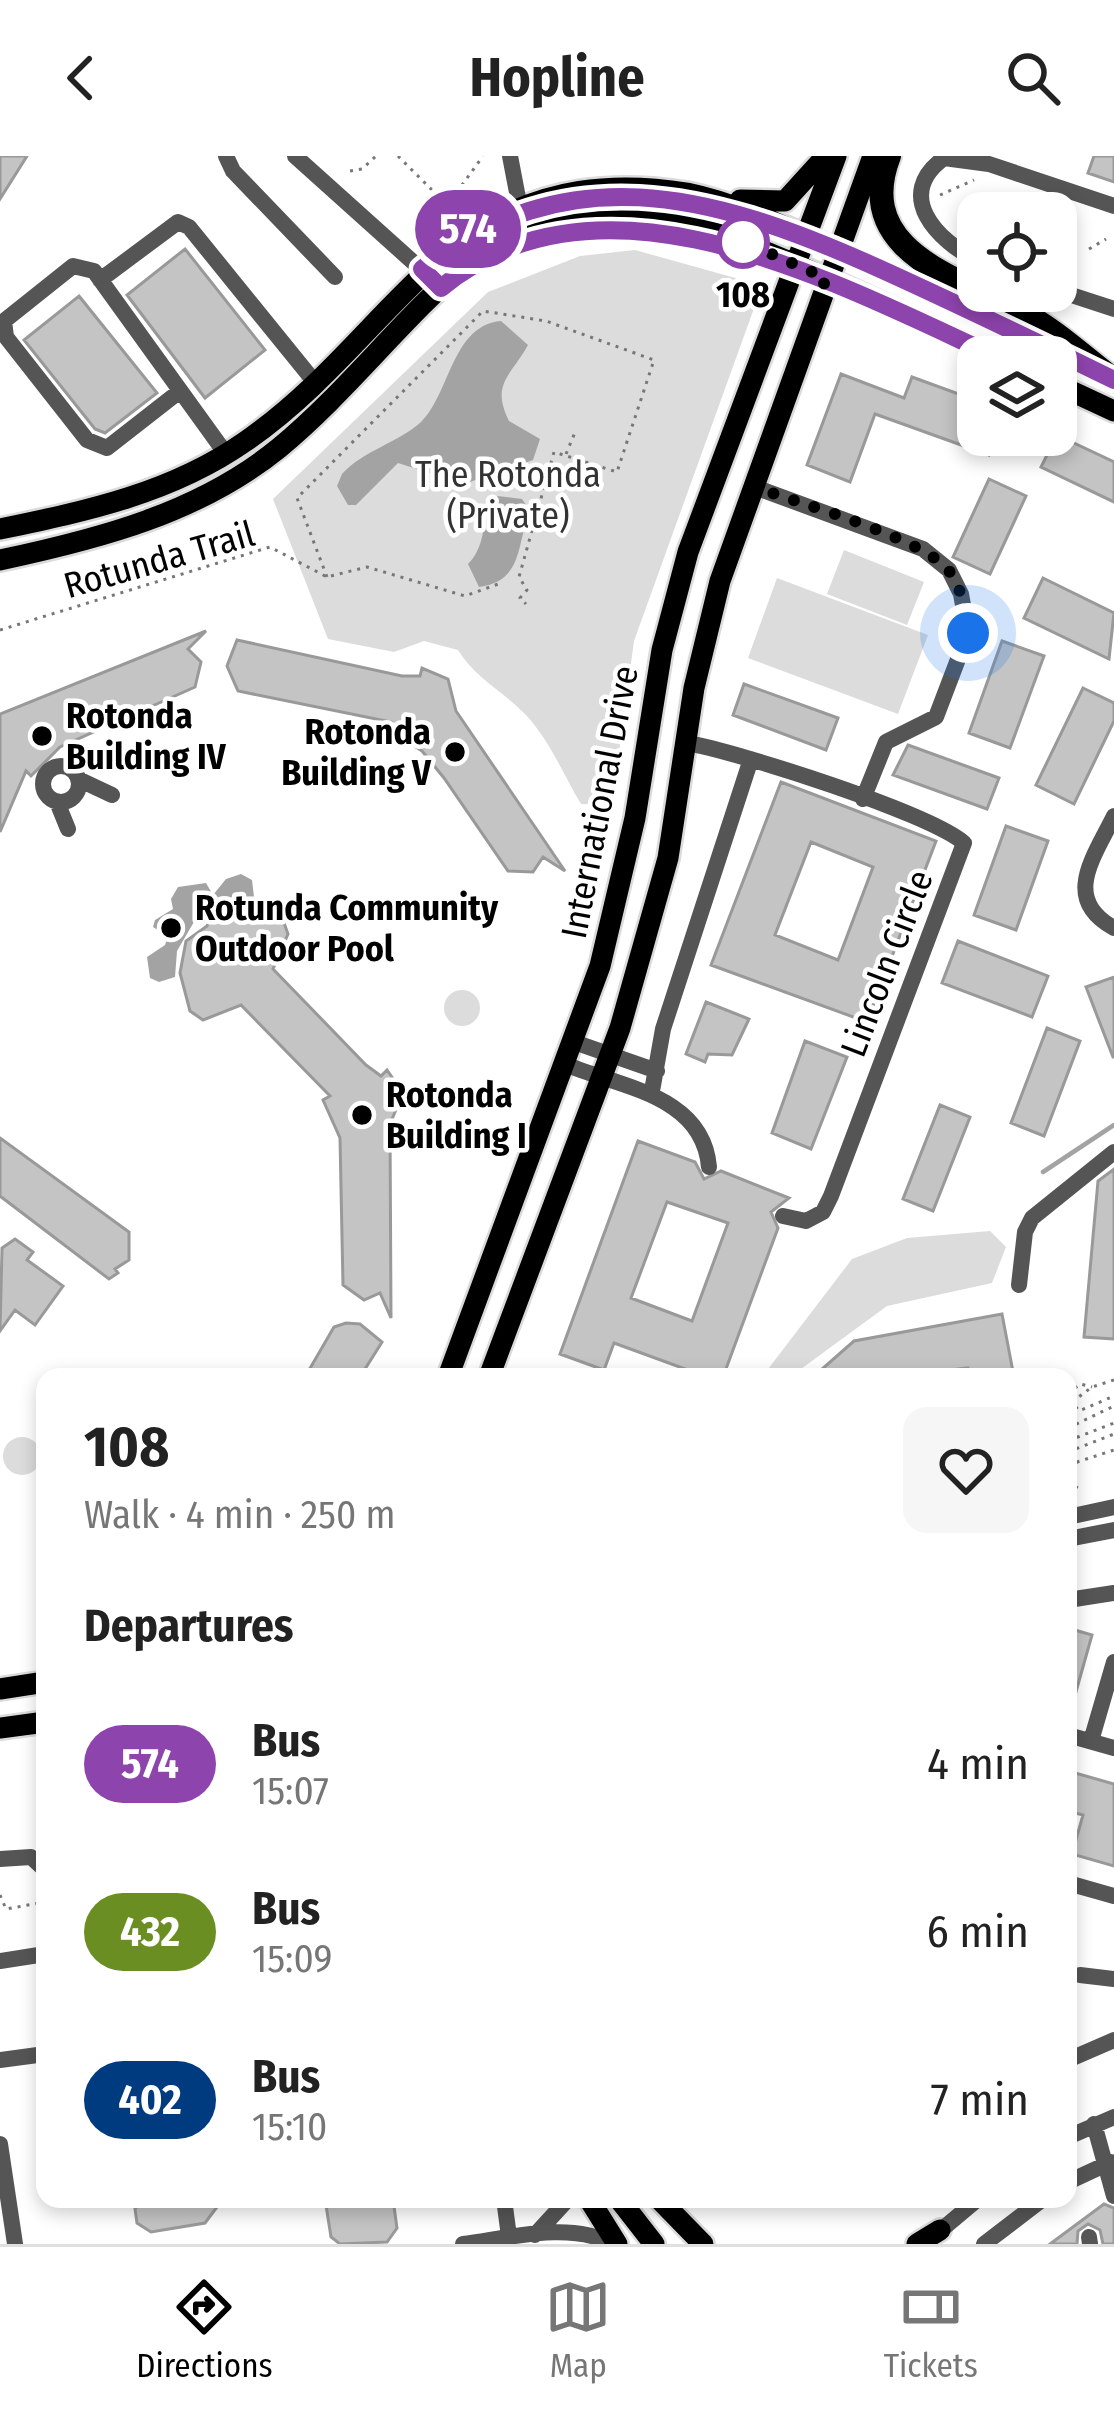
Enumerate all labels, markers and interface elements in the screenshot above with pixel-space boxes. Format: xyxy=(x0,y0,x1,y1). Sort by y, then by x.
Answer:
icon: back xyxy=(48,45,114,111)
icon: search xyxy=(1000,45,1066,111)
text: Hopline xyxy=(469,46,645,110)
line badge: 574 xyxy=(399,190,537,268)
map controls xyxy=(957,192,1077,456)
button: locate xyxy=(957,192,1077,312)
text: 574 xyxy=(439,204,497,254)
marker: 108 xyxy=(718,217,768,267)
place label: 108 xyxy=(716,273,770,317)
button: layers xyxy=(957,336,1077,456)
park label: The Rotonda (Private) xyxy=(415,453,601,538)
street label: Rotunda Trail xyxy=(59,512,260,608)
your location xyxy=(938,603,998,663)
street label: International Drive xyxy=(552,662,648,942)
place label: Rotonda Building IV xyxy=(66,694,227,779)
place label: Rotonda Building V xyxy=(281,710,432,795)
marker: Rotonda Building IV xyxy=(29,723,55,749)
marker: Rotonda Building V xyxy=(442,739,468,765)
street label: Lincoln Circle xyxy=(831,864,943,1063)
place label: Rotunda Community Outdoor Pool xyxy=(195,886,499,971)
marker: Rotunda Community Outdoor Pool xyxy=(158,915,184,941)
place label: Rotonda Building I xyxy=(386,1073,527,1158)
marker: Rotonda Building I xyxy=(349,1102,375,1128)
button: heart xyxy=(903,1407,1029,1533)
text: 108 xyxy=(84,1413,169,1481)
text: Walk · 4 min · 250 m xyxy=(84,1492,395,1538)
text: Departures xyxy=(84,1599,293,1653)
text: Bus xyxy=(252,1714,320,1768)
text: 4 min xyxy=(927,1737,1029,1791)
text: 574 xyxy=(121,1739,179,1789)
text: 15:07 xyxy=(252,1768,329,1814)
text: Bus xyxy=(252,1882,320,1936)
text: 6 min xyxy=(926,1905,1029,1959)
text: 432 xyxy=(120,1907,180,1957)
text: 15:09 xyxy=(252,1936,332,1982)
text: Bus xyxy=(252,2050,320,2104)
text: 7 min xyxy=(931,2073,1029,2127)
text: 402 xyxy=(118,2075,182,2125)
text: 15:10 xyxy=(252,2104,327,2150)
tab: Directions xyxy=(136,2274,273,2386)
tab: Map xyxy=(545,2274,611,2386)
tab: Tickets xyxy=(884,2274,978,2386)

